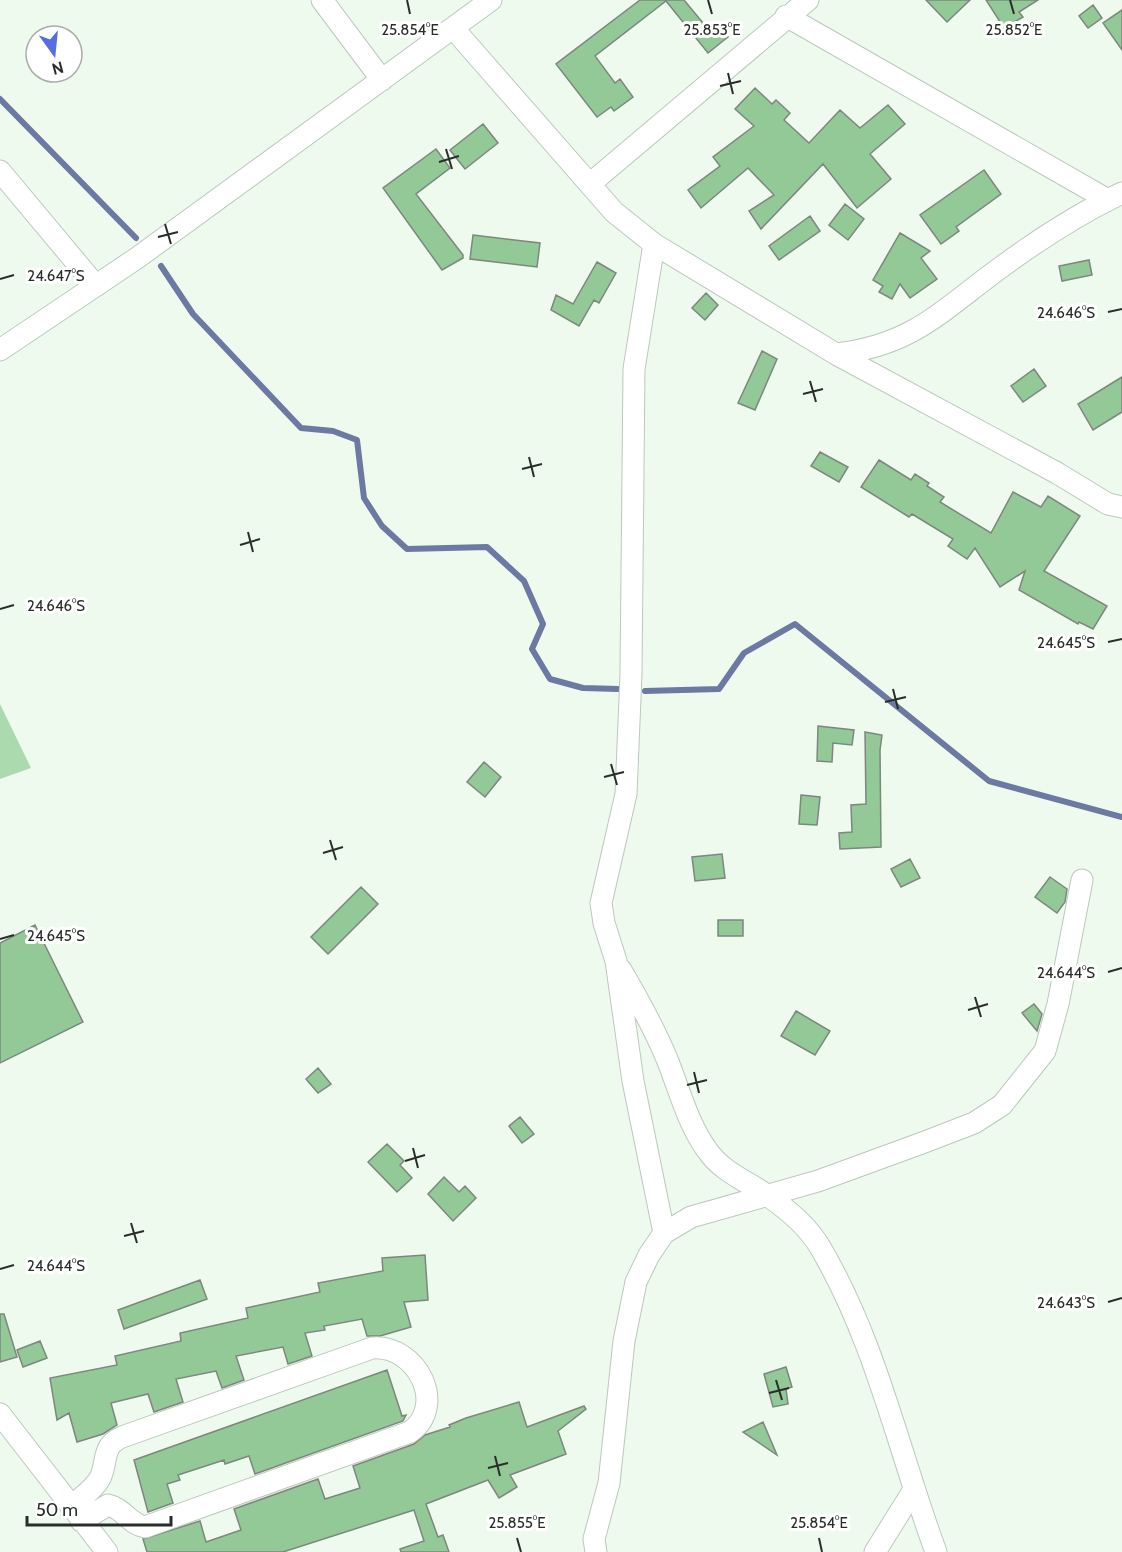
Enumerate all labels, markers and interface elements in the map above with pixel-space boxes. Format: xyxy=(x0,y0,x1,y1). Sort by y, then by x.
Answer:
text: 25.854°E xyxy=(381,21,439,39)
text: 25.853°E xyxy=(683,21,741,39)
text: 25.852°E xyxy=(986,21,1042,39)
north arrow xyxy=(24,24,84,84)
text: N xyxy=(50,57,66,79)
text: 24.647°S xyxy=(27,267,85,285)
text: 24.646°S xyxy=(1037,304,1095,322)
text: 24.646°S xyxy=(27,597,85,615)
text: 24.645°S xyxy=(1037,634,1095,652)
text: 24.645°S xyxy=(27,927,85,945)
text: 24.644°S xyxy=(1037,964,1095,982)
text: 24.644°S xyxy=(27,1257,85,1275)
text: 24.643°S xyxy=(1037,1294,1095,1312)
scale bar xyxy=(27,1489,171,1527)
text: 50 m xyxy=(36,1499,78,1521)
text: 25.855°E xyxy=(488,1514,546,1532)
text: 25.854°E xyxy=(790,1514,848,1532)

